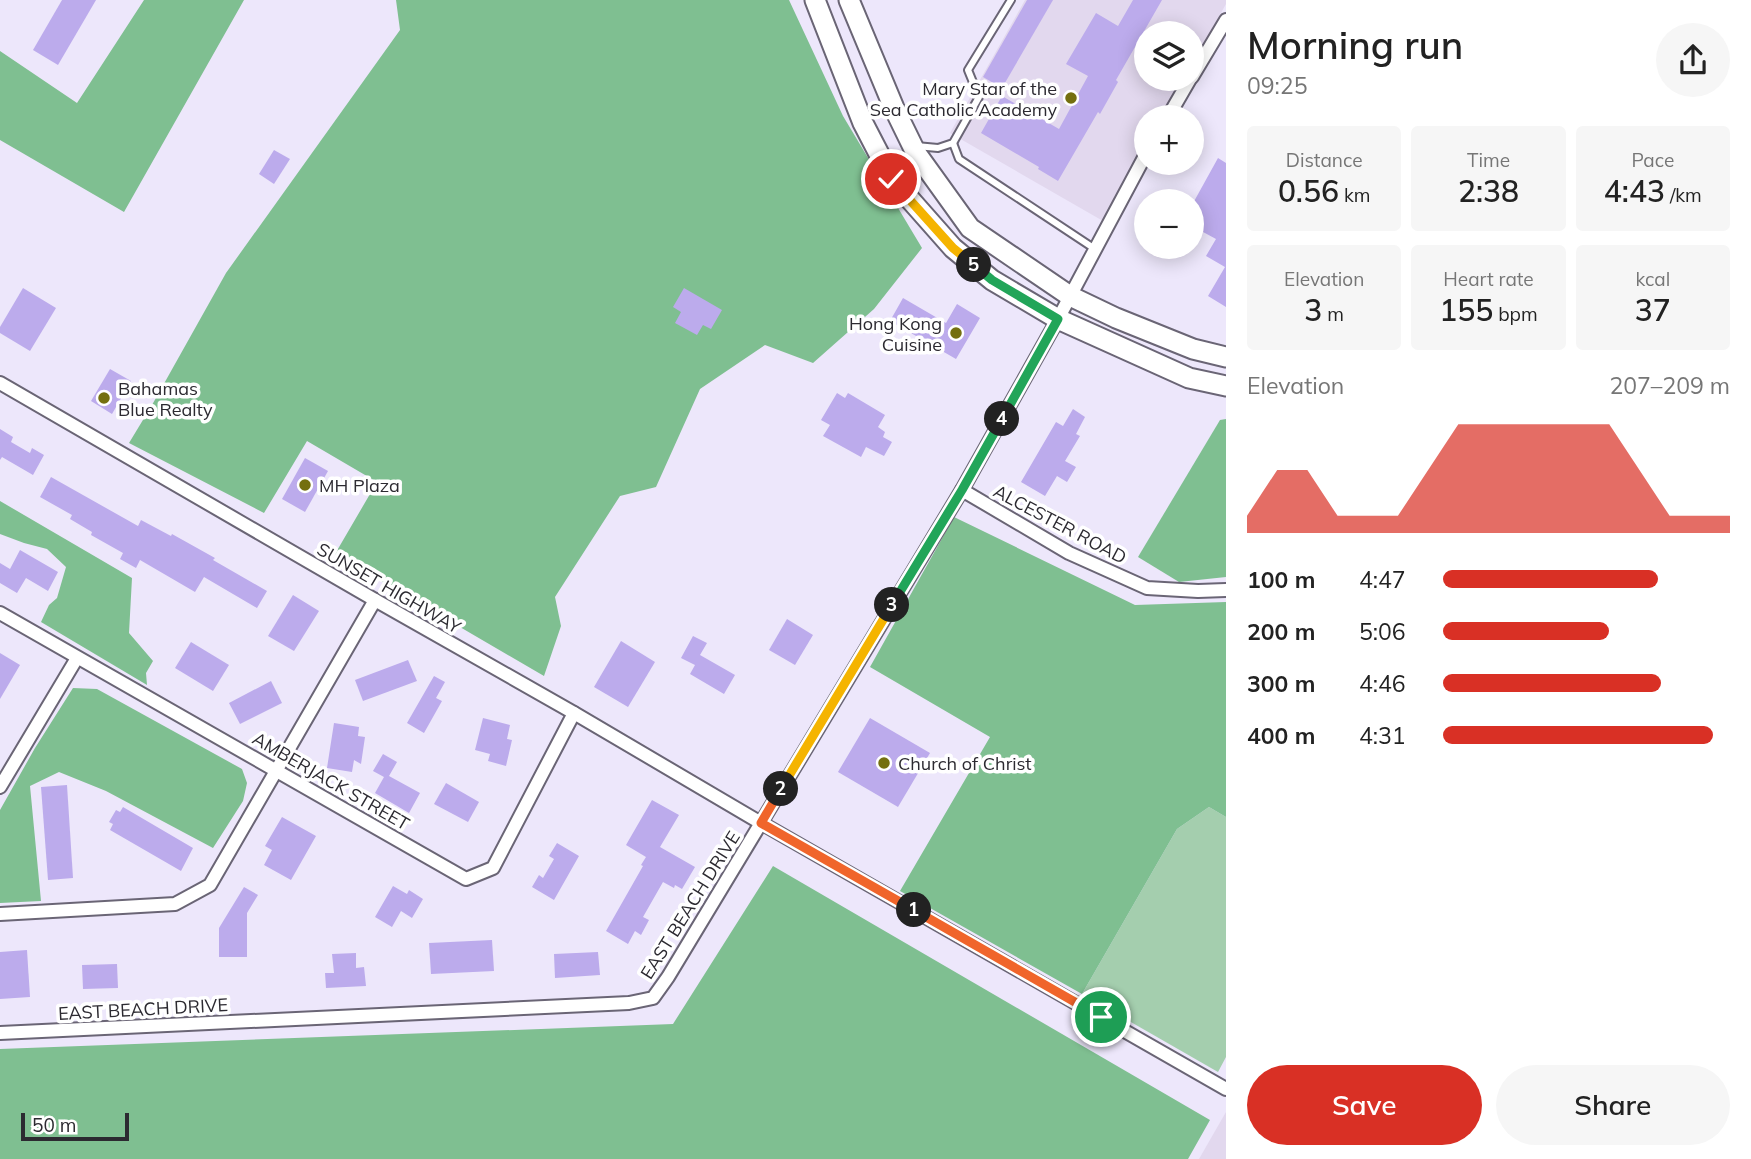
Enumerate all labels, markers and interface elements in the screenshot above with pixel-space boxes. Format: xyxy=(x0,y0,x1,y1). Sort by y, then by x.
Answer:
map controls xyxy=(1134,21,1204,259)
button: layers xyxy=(1134,21,1204,91)
text: Morning run xyxy=(1247,21,1463,69)
button: share xyxy=(1656,23,1730,97)
text: 09:25 xyxy=(1247,71,1307,100)
place label: Mary Star of the Sea Catholic Academy xyxy=(870,77,1057,121)
marker: Mary Star of the Sea Catholic Academy xyxy=(1063,90,1079,106)
button: + xyxy=(1134,105,1204,175)
text: Distance xyxy=(1286,148,1363,172)
text: Time xyxy=(1467,148,1510,172)
text: Pace xyxy=(1631,148,1674,172)
pin xyxy=(861,149,921,209)
icon: check xyxy=(872,160,910,198)
text: 0.56 xyxy=(1278,172,1339,210)
text: 2:38 xyxy=(1458,172,1519,210)
text: 4:43 xyxy=(1604,172,1665,210)
text: km xyxy=(1339,183,1370,207)
text: /km xyxy=(1665,183,1702,207)
button: − xyxy=(1134,189,1204,259)
pin: 5 xyxy=(956,247,992,282)
text: 5 xyxy=(968,252,979,276)
text: Elevation xyxy=(1284,267,1364,291)
text: Heart rate xyxy=(1443,267,1534,291)
text: kcal xyxy=(1635,267,1670,291)
text: 3 xyxy=(1304,291,1322,329)
text: 155 xyxy=(1439,291,1493,329)
text: 37 xyxy=(1635,291,1671,329)
text: m xyxy=(1322,302,1344,326)
text: bpm xyxy=(1493,302,1538,326)
place label: Hong Kong Cuisine xyxy=(849,312,942,356)
marker: Hong Kong Cuisine xyxy=(948,325,964,341)
text: Elevation xyxy=(1247,371,1344,400)
text: 207–209 m xyxy=(1609,371,1730,400)
place label: Bahamas Blue Realty xyxy=(118,377,213,421)
marker: Bahamas Blue Realty xyxy=(96,390,112,406)
pin: 4 xyxy=(984,402,1020,436)
text: 4 xyxy=(996,406,1007,430)
place label: MH Plaza xyxy=(319,474,400,497)
marker: MH Plaza xyxy=(297,477,313,493)
street label: ALCESTER ROAD xyxy=(990,479,1130,569)
street label: SUNSET HIGHWAY xyxy=(313,537,466,639)
text: 100 m xyxy=(1247,565,1315,594)
text: 4:47 xyxy=(1359,565,1406,594)
pin: 3 xyxy=(874,588,910,622)
text: 3 xyxy=(886,592,897,616)
text: 200 m xyxy=(1247,617,1315,646)
text: 5:06 xyxy=(1359,617,1406,646)
text: 300 m xyxy=(1247,669,1315,698)
text: 4:46 xyxy=(1359,669,1406,698)
text: 400 m xyxy=(1247,721,1315,750)
text: 4:31 xyxy=(1359,721,1406,750)
street label: AMBERJACK STREET xyxy=(248,727,414,835)
place label: Church of Christ xyxy=(898,752,1032,775)
marker: Church of Christ xyxy=(876,755,892,771)
pin: 2 xyxy=(764,772,798,806)
text: 2 xyxy=(775,776,786,800)
street label: EAST BEACH DRIVE xyxy=(635,827,745,983)
pin: 1 xyxy=(897,892,932,928)
text: 1 xyxy=(908,897,919,921)
pin xyxy=(1071,987,1131,1047)
street label: EAST BEACH DRIVE xyxy=(57,993,229,1025)
icon: arrive xyxy=(1082,998,1120,1036)
button: Save xyxy=(1247,1065,1482,1145)
button: Share xyxy=(1496,1065,1730,1145)
scale bar xyxy=(21,1110,130,1142)
text: 50 m xyxy=(32,1113,76,1137)

